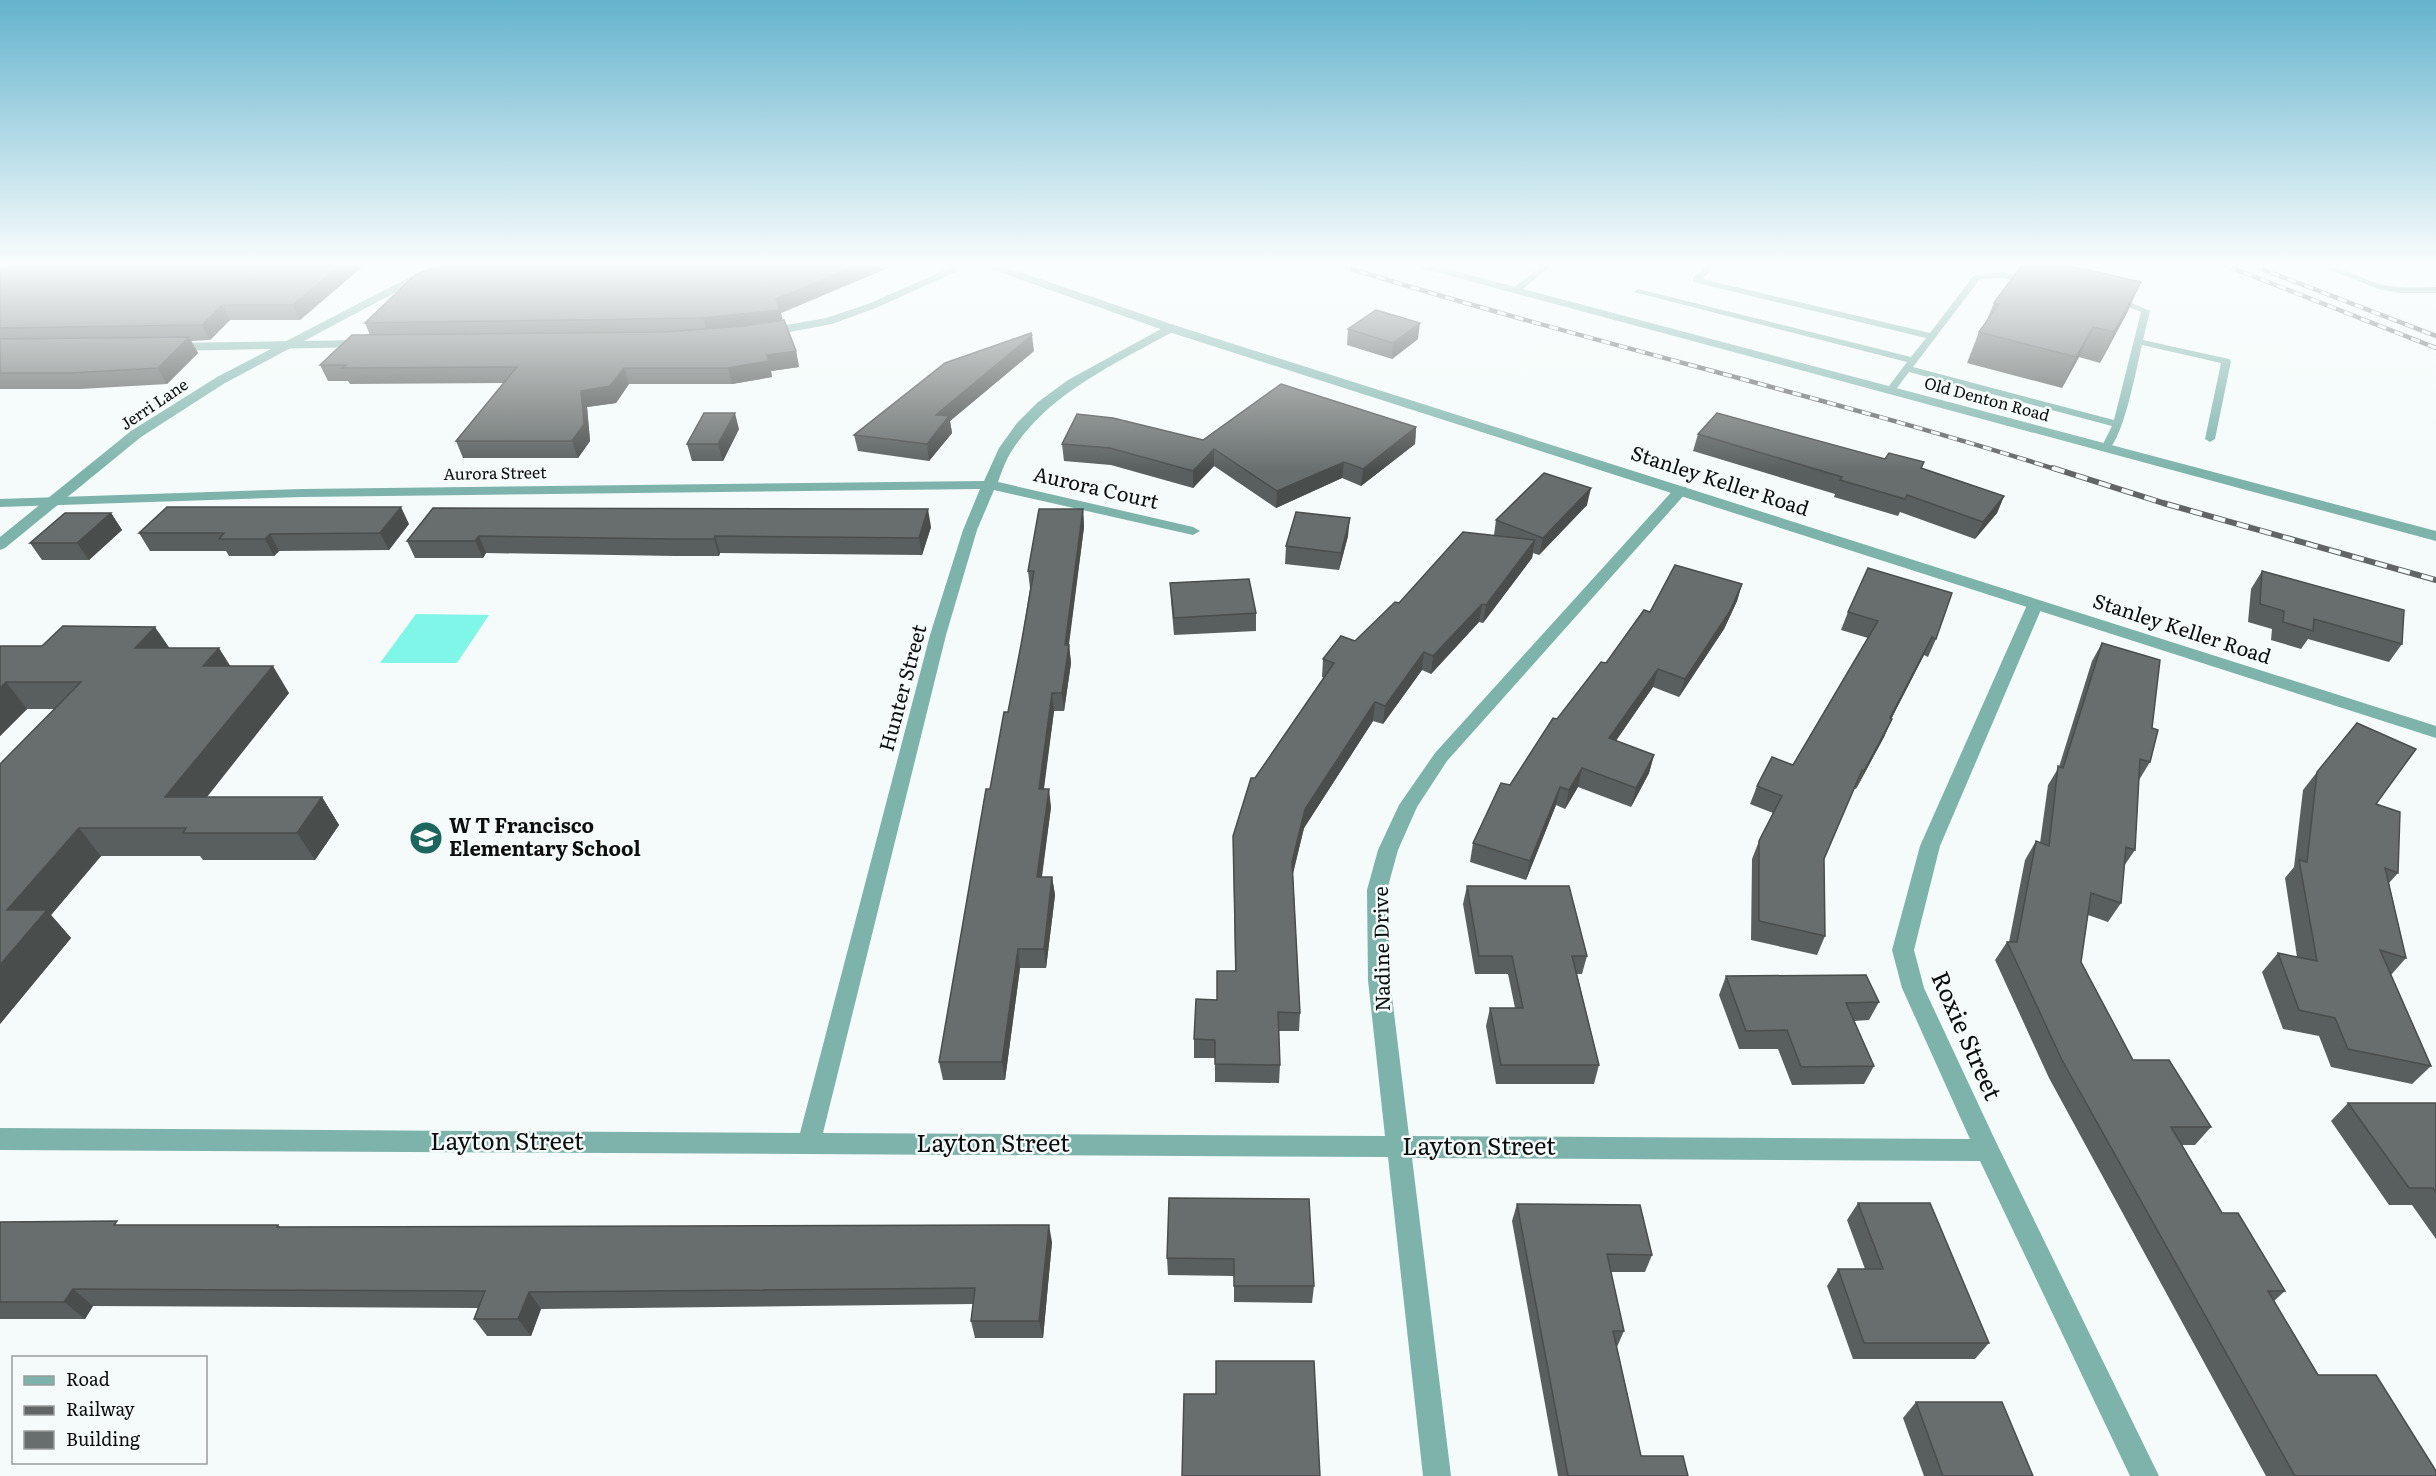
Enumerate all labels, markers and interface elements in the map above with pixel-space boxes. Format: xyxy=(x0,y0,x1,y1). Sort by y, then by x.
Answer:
street label: Old Denton Road xyxy=(1922,370,2053,426)
street label: Jerri Lane xyxy=(115,372,192,435)
street label: Stanley Keller Road xyxy=(1628,436,1814,522)
street label: Aurora Court xyxy=(1031,457,1162,515)
street label: Aurora Street xyxy=(443,459,547,485)
street label: Stanley Keller Road xyxy=(2090,584,2276,670)
street label: Hunter Street xyxy=(870,621,932,754)
place label: W T Francisco Elementary School xyxy=(449,809,641,862)
school or university icon: W T Francisco Elementary School xyxy=(408,820,444,856)
street label: Nadine Drive xyxy=(1364,886,1396,1012)
street label: Roxie Street xyxy=(1924,965,2012,1105)
street label: Layton Street xyxy=(430,1122,584,1157)
street label: Layton Street xyxy=(916,1124,1070,1159)
street label: Layton Street xyxy=(1402,1127,1556,1162)
legend xyxy=(12,1356,207,1464)
text: Road xyxy=(66,1365,110,1392)
text: Railway xyxy=(66,1395,135,1422)
text: Building xyxy=(66,1425,141,1452)

